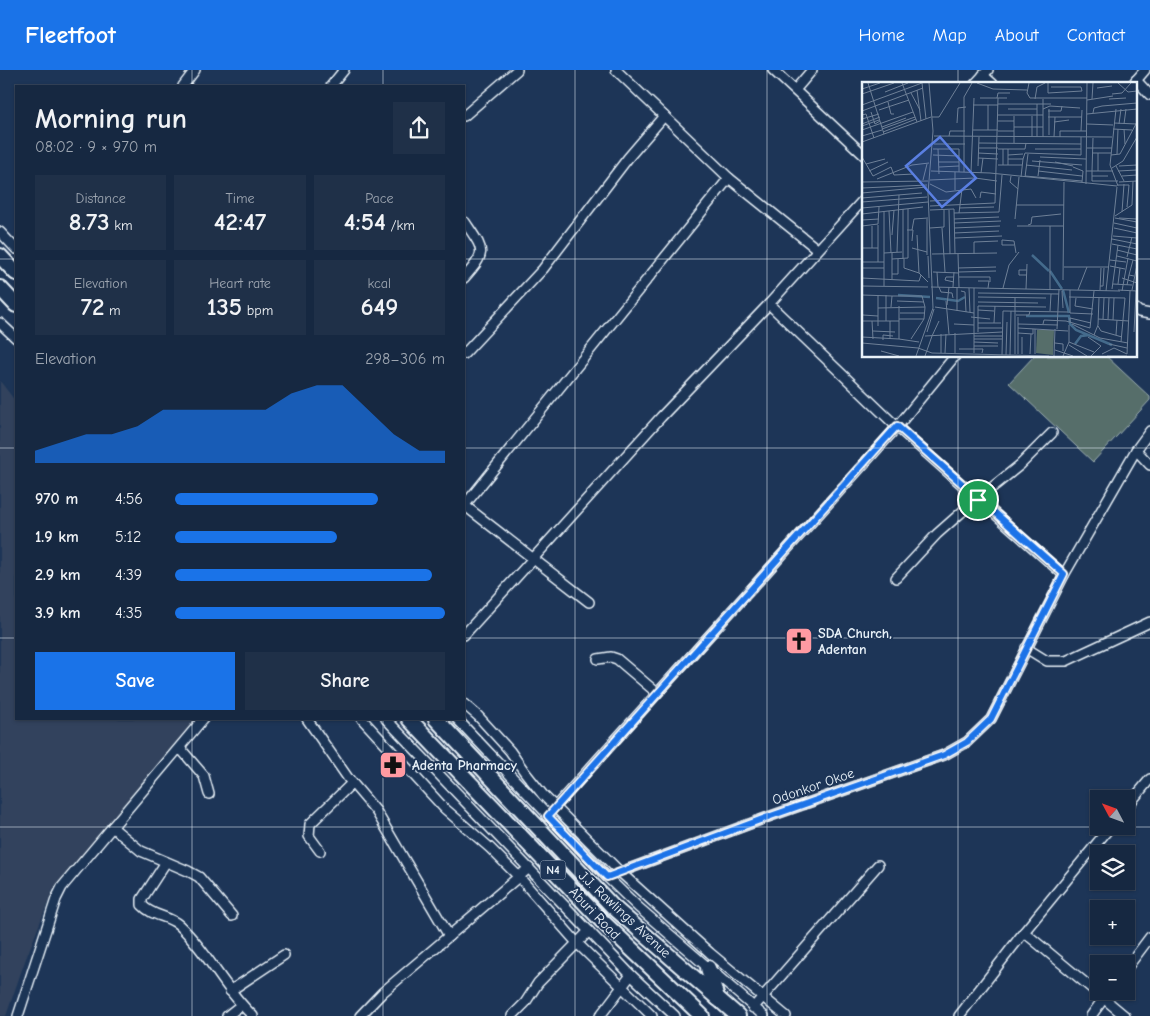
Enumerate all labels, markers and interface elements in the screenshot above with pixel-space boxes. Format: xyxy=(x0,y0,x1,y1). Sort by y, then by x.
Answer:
text: Fleetfoot xyxy=(25,21,116,49)
text: Home xyxy=(858,25,905,46)
text: Map xyxy=(933,25,967,46)
text: About xyxy=(995,25,1039,46)
text: Contact xyxy=(1067,25,1125,46)
inset map xyxy=(862,82,1138,358)
button: share xyxy=(393,102,445,154)
text: Morning run xyxy=(35,103,187,135)
text: 08:02 · 9 × 970 m xyxy=(35,138,157,156)
text: Distance xyxy=(76,190,126,207)
text: Time xyxy=(225,190,255,207)
text: Pace xyxy=(365,190,393,207)
text: 8.73 xyxy=(69,207,110,236)
text: 42:47 xyxy=(214,207,266,236)
text: 4:54 xyxy=(344,207,386,236)
text: km xyxy=(110,217,133,234)
text: /km xyxy=(386,217,415,234)
text: Elevation xyxy=(74,275,127,292)
text: Heart rate xyxy=(209,275,271,292)
text: kcal xyxy=(368,275,391,292)
text: 72 xyxy=(81,292,104,321)
text: 135 xyxy=(207,292,242,321)
text: 649 xyxy=(360,292,398,321)
text: m xyxy=(104,302,121,319)
text: bpm xyxy=(242,302,273,319)
text: Elevation xyxy=(35,350,96,368)
text: 298–306 m xyxy=(365,350,445,368)
pin xyxy=(957,479,999,521)
icon: arrive xyxy=(964,486,992,514)
text: 970 m xyxy=(35,490,78,508)
text: 4:56 xyxy=(115,490,143,508)
text: 1.9 km xyxy=(35,528,79,546)
text: 5:12 xyxy=(115,528,141,546)
text: 2.9 km xyxy=(35,566,80,584)
text: 4:39 xyxy=(115,566,142,584)
text: 3.9 km xyxy=(35,604,80,622)
text: 4:35 xyxy=(115,604,142,622)
place label: SDA Church, Adentan xyxy=(818,625,892,658)
church icon: SDA Church, Adentan xyxy=(784,626,814,656)
button: Save xyxy=(35,652,235,710)
button: Share xyxy=(245,652,445,710)
pharmacy icon: Adenta Pharmacy xyxy=(378,750,408,780)
place label: Adenta Pharmacy xyxy=(412,757,518,774)
street label: Odonkor Okoe xyxy=(770,765,856,808)
north arrow xyxy=(1090,790,1135,835)
map controls xyxy=(1090,790,1135,1000)
button: layers xyxy=(1090,845,1135,890)
road number: N4 xyxy=(540,860,566,880)
street label: J.J. Rawlings Avenue xyxy=(575,867,674,962)
street label: Aburi Road xyxy=(565,884,624,943)
button: + xyxy=(1090,900,1135,945)
button: − xyxy=(1090,955,1135,1000)

